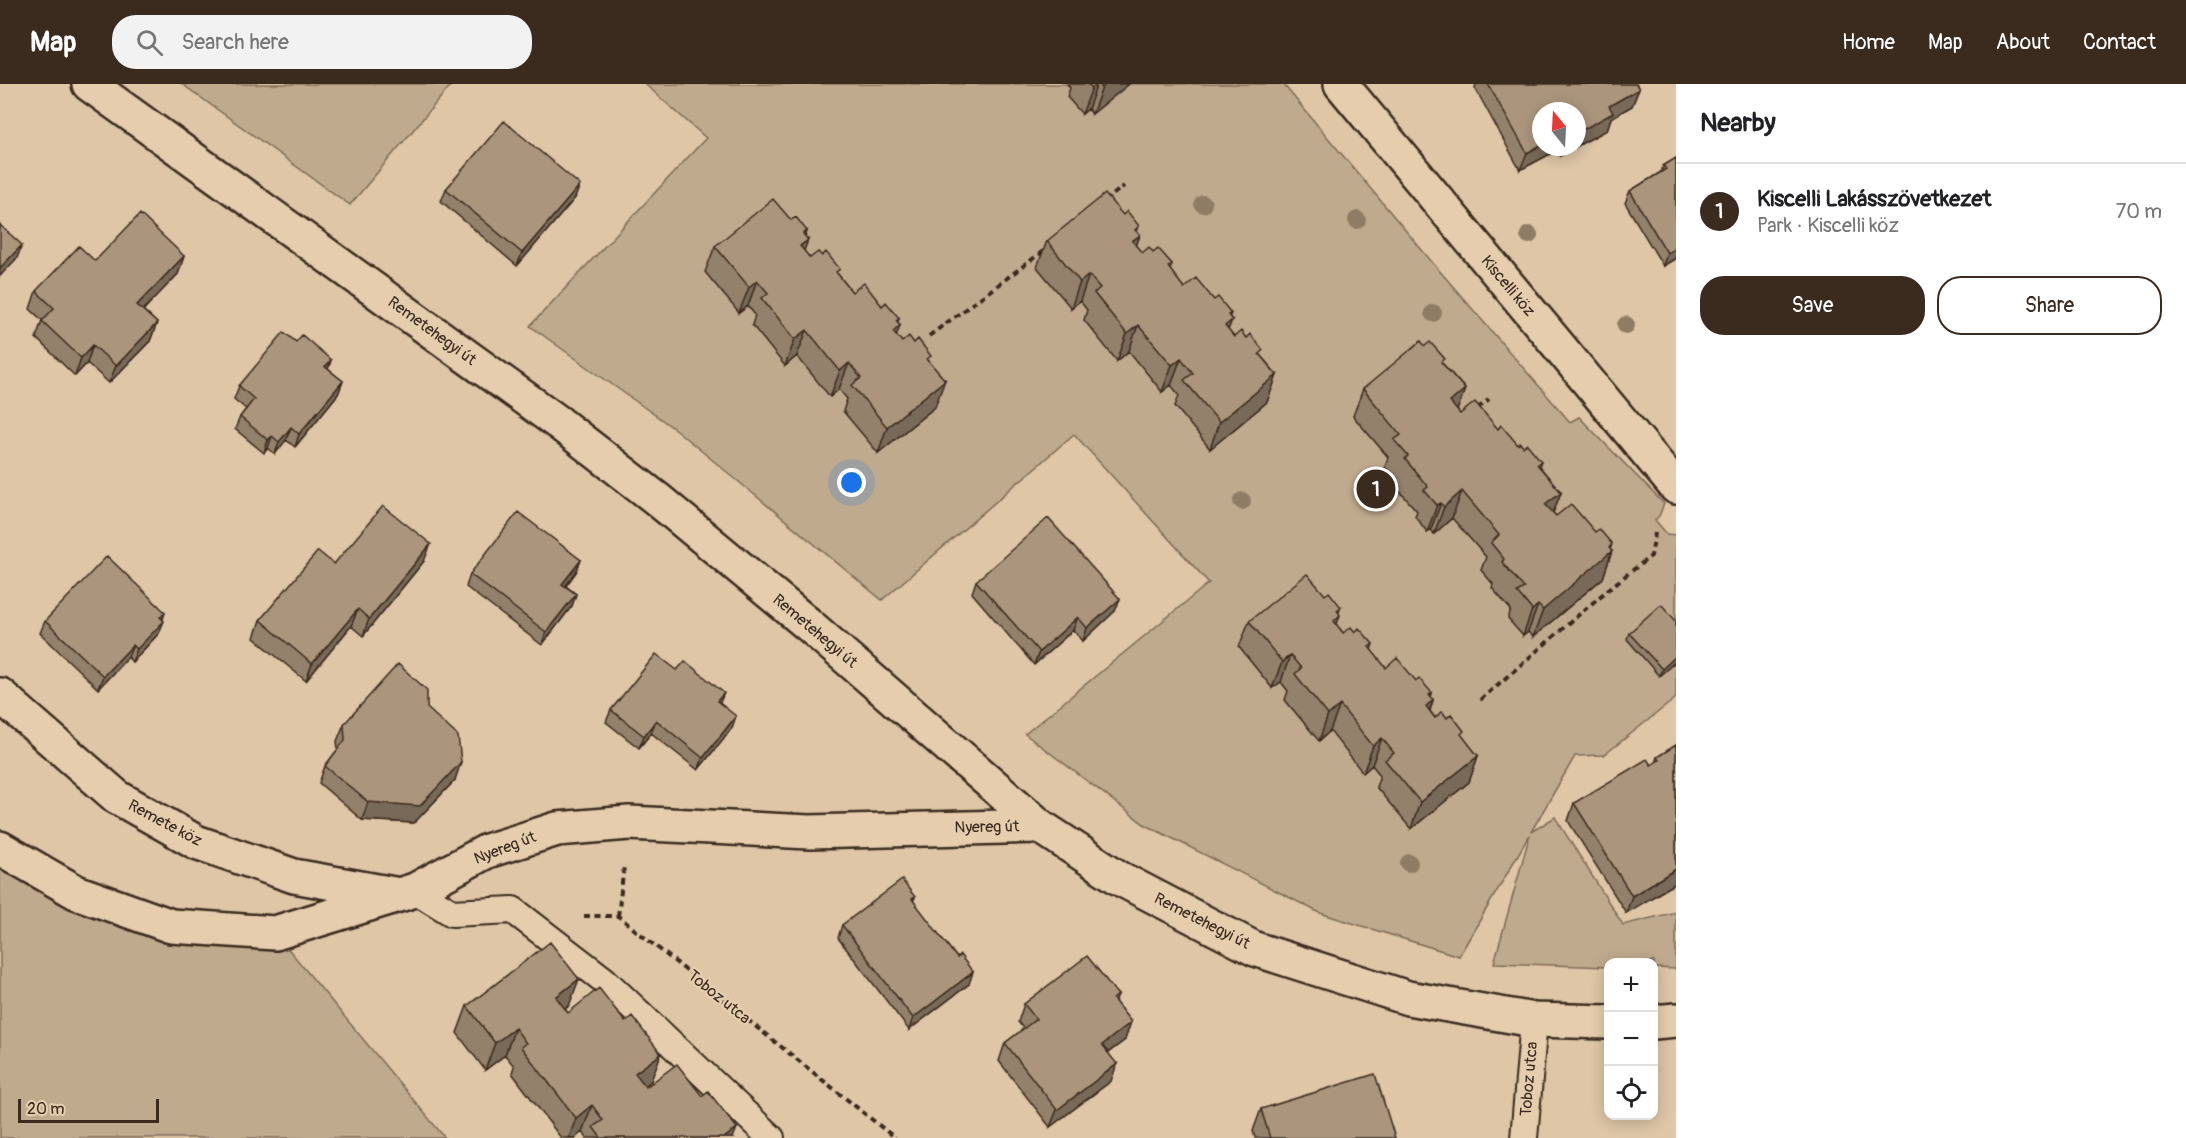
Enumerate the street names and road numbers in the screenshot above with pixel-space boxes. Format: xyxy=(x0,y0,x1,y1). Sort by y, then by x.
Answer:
street label: Kiscelli köz xyxy=(1477,251,1539,321)
street label: Remetehegyi út xyxy=(384,292,481,370)
street label: Remetehegyi út xyxy=(768,590,862,673)
street label: Remete köz xyxy=(125,795,205,851)
street label: Nyereg út xyxy=(954,816,1020,838)
street label: Nyereg út xyxy=(471,827,539,869)
street label: Remetehegyi út xyxy=(1151,888,1254,954)
street label: Toboz utca xyxy=(684,966,754,1028)
street label: Toboz utca xyxy=(1516,1041,1542,1117)

